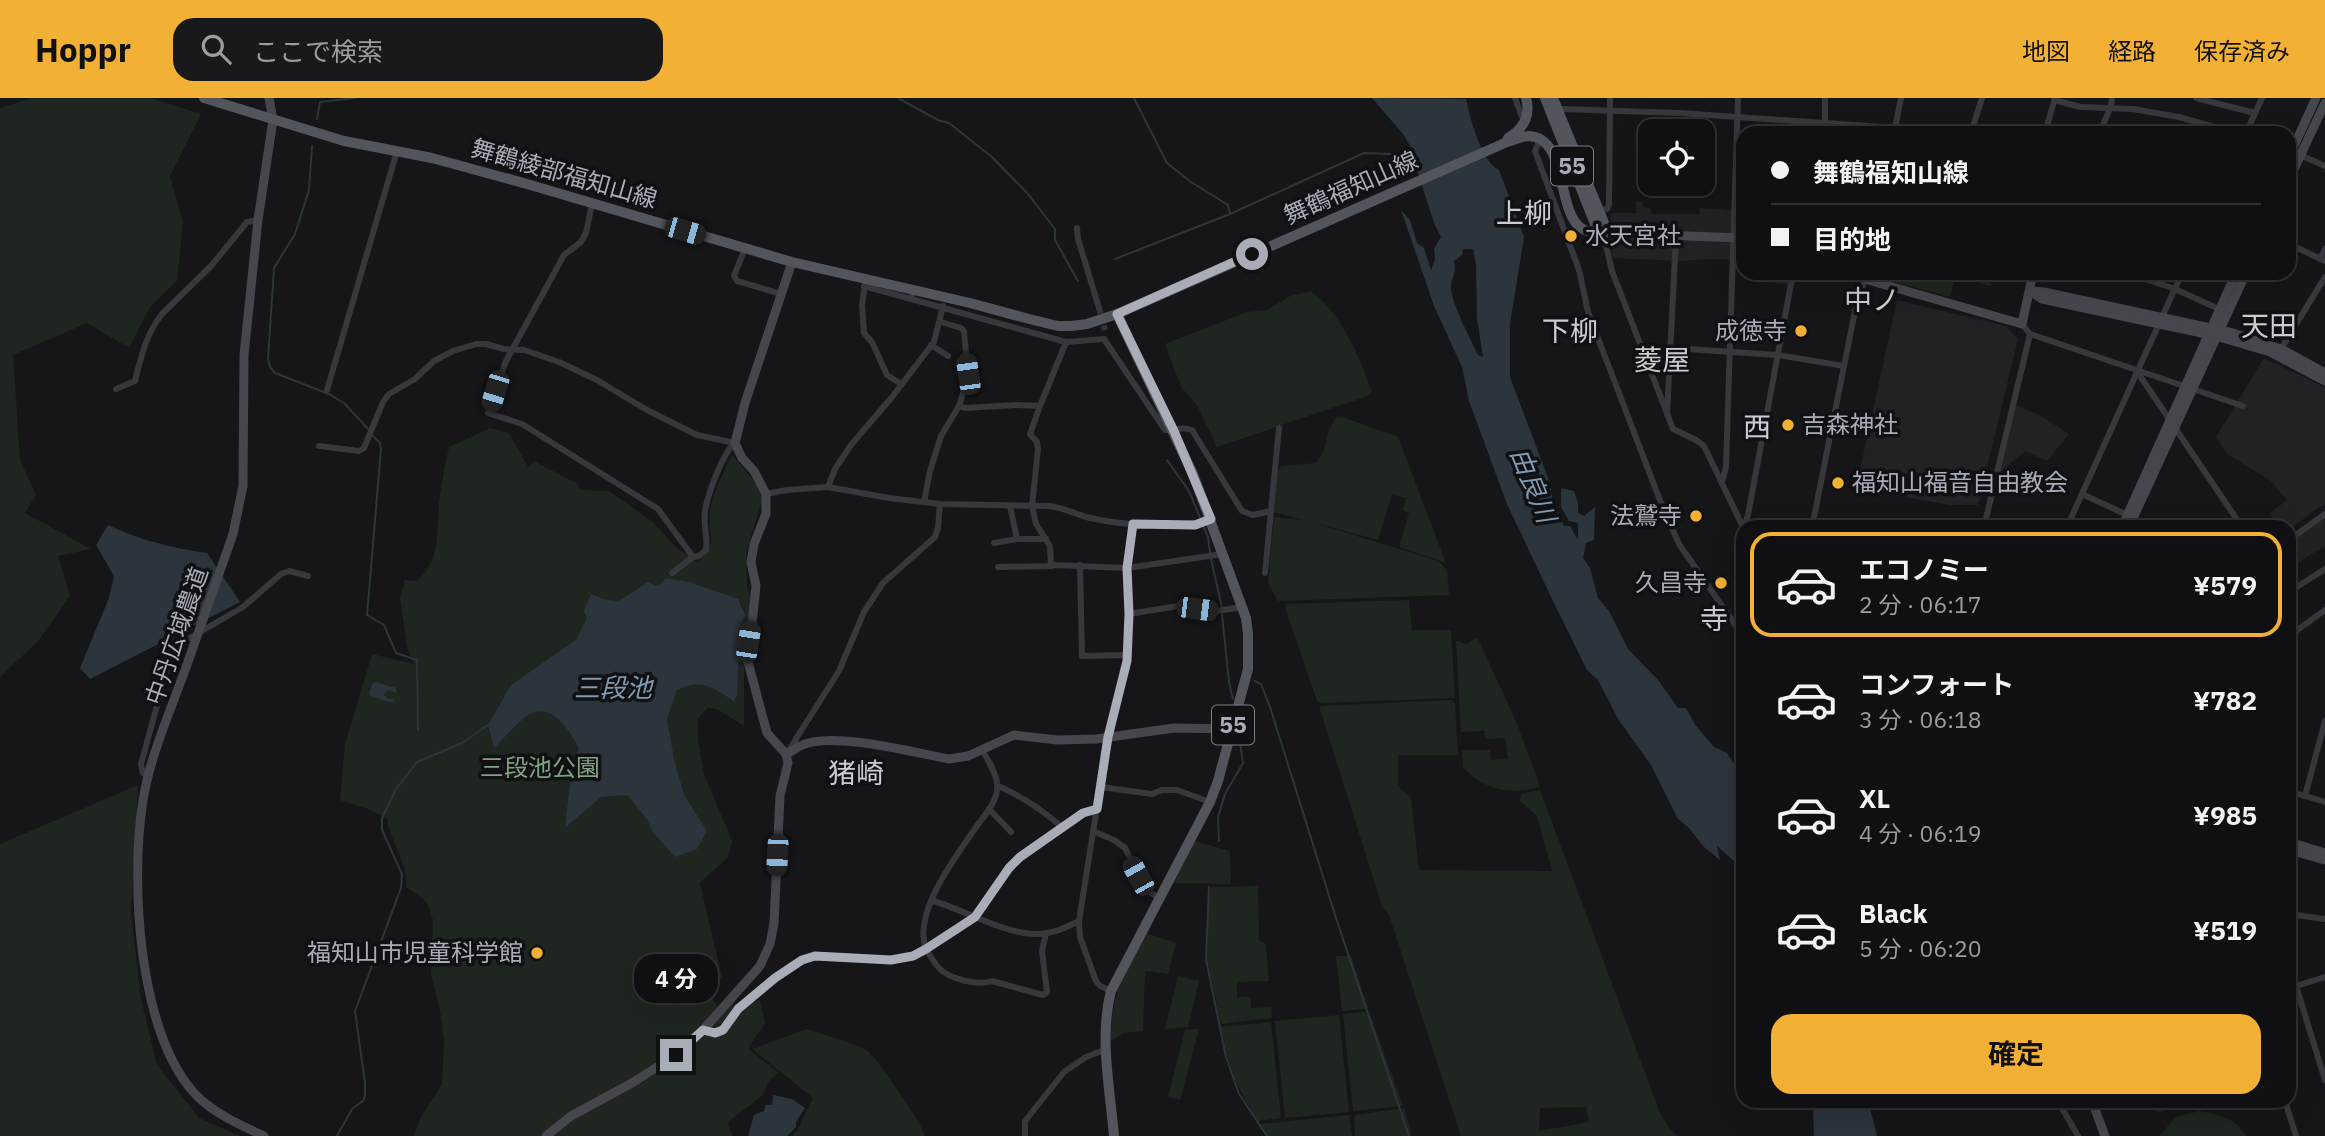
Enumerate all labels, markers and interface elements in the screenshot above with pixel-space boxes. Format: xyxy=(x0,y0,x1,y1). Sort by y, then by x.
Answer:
search box xyxy=(173,18,663,81)
text: Hoppr xyxy=(35,28,131,71)
icon: search xyxy=(197,30,235,68)
text: ここで検索 xyxy=(253,34,383,68)
text: 地図 xyxy=(2022,35,2070,67)
text: 経路 xyxy=(2108,35,2156,67)
text: 保存済み xyxy=(2194,35,2290,67)
map controls xyxy=(1638,119,1715,196)
button: locate xyxy=(1638,119,1715,196)
street label: 舞鶴綾部福知山線 xyxy=(468,131,661,215)
street label: 舞鶴福知山線 xyxy=(1278,143,1423,231)
road number: 55 xyxy=(1551,146,1593,186)
text: 舞鶴福知山線 xyxy=(1813,155,1969,189)
district label: 上柳 xyxy=(1496,194,1552,231)
car xyxy=(662,215,709,247)
place label: 水天宮社 xyxy=(1585,219,1681,251)
text: 目的地 xyxy=(1813,222,1891,256)
marker: 水天宮社 xyxy=(1563,228,1579,244)
route start xyxy=(1236,238,1268,270)
district label: 中ノ xyxy=(1844,281,1900,318)
district label: 天田 xyxy=(2241,307,2297,344)
district label: 下柳 xyxy=(1542,312,1598,349)
place label: 成徳寺 xyxy=(1715,314,1787,346)
marker: 成徳寺 xyxy=(1793,323,1809,339)
district label: 菱屋 xyxy=(1634,341,1690,378)
car xyxy=(955,352,982,396)
car xyxy=(479,368,512,414)
district label: 西 xyxy=(1743,408,1771,445)
place label: 吉森神社 xyxy=(1802,408,1898,440)
marker: 吉森神社 xyxy=(1780,417,1796,433)
water label: 由良川 xyxy=(1504,442,1565,530)
place label: 福知山福音自由教会 xyxy=(1852,466,2068,498)
marker: 福知山福音自由教会 xyxy=(1830,475,1846,491)
place label: 法鷲寺 xyxy=(1610,499,1682,531)
marker: 法鷲寺 xyxy=(1688,508,1704,524)
text: エコノミー xyxy=(1859,552,1989,586)
icon: car xyxy=(1775,553,1838,616)
street label: 中丹広域農道 xyxy=(137,562,215,709)
place label: 久昌寺 xyxy=(1635,566,1707,598)
text: ¥579 xyxy=(2193,568,2257,602)
marker: 久昌寺 xyxy=(1713,575,1729,591)
text: 2 分 · 06:17 xyxy=(1859,589,1982,619)
car xyxy=(1175,596,1220,622)
district label: 寺 xyxy=(1700,600,1728,637)
car xyxy=(735,620,762,664)
text: コンフォート xyxy=(1859,667,2014,701)
icon: car xyxy=(1775,668,1838,731)
water label: 三段池 xyxy=(574,670,655,704)
text: ¥782 xyxy=(2193,683,2257,717)
text: 3 分 · 06:18 xyxy=(1859,704,1982,734)
road number: 55 xyxy=(1212,706,1254,744)
park label: 三段池公園 xyxy=(480,751,600,783)
district label: 猪崎 xyxy=(828,754,884,791)
text: XL xyxy=(1859,781,1890,815)
icon: car xyxy=(1775,783,1838,846)
text: ¥985 xyxy=(2193,798,2257,832)
text: 4 分 · 06:19 xyxy=(1859,818,1982,848)
car xyxy=(766,833,789,877)
car xyxy=(1119,853,1158,899)
text: Black xyxy=(1859,896,1927,930)
icon: car xyxy=(1775,898,1838,961)
text: ¥519 xyxy=(2193,913,2257,947)
text: 5 分 · 06:20 xyxy=(1859,933,1982,963)
place label: 福知山市児童科学館 xyxy=(307,936,523,968)
marker: 福知山市児童科学館 xyxy=(529,945,545,961)
callout: 4 分 xyxy=(634,954,718,1002)
text: 4 分 xyxy=(655,963,697,993)
button: 確定 xyxy=(1771,1014,2261,1094)
route end xyxy=(660,1039,692,1071)

